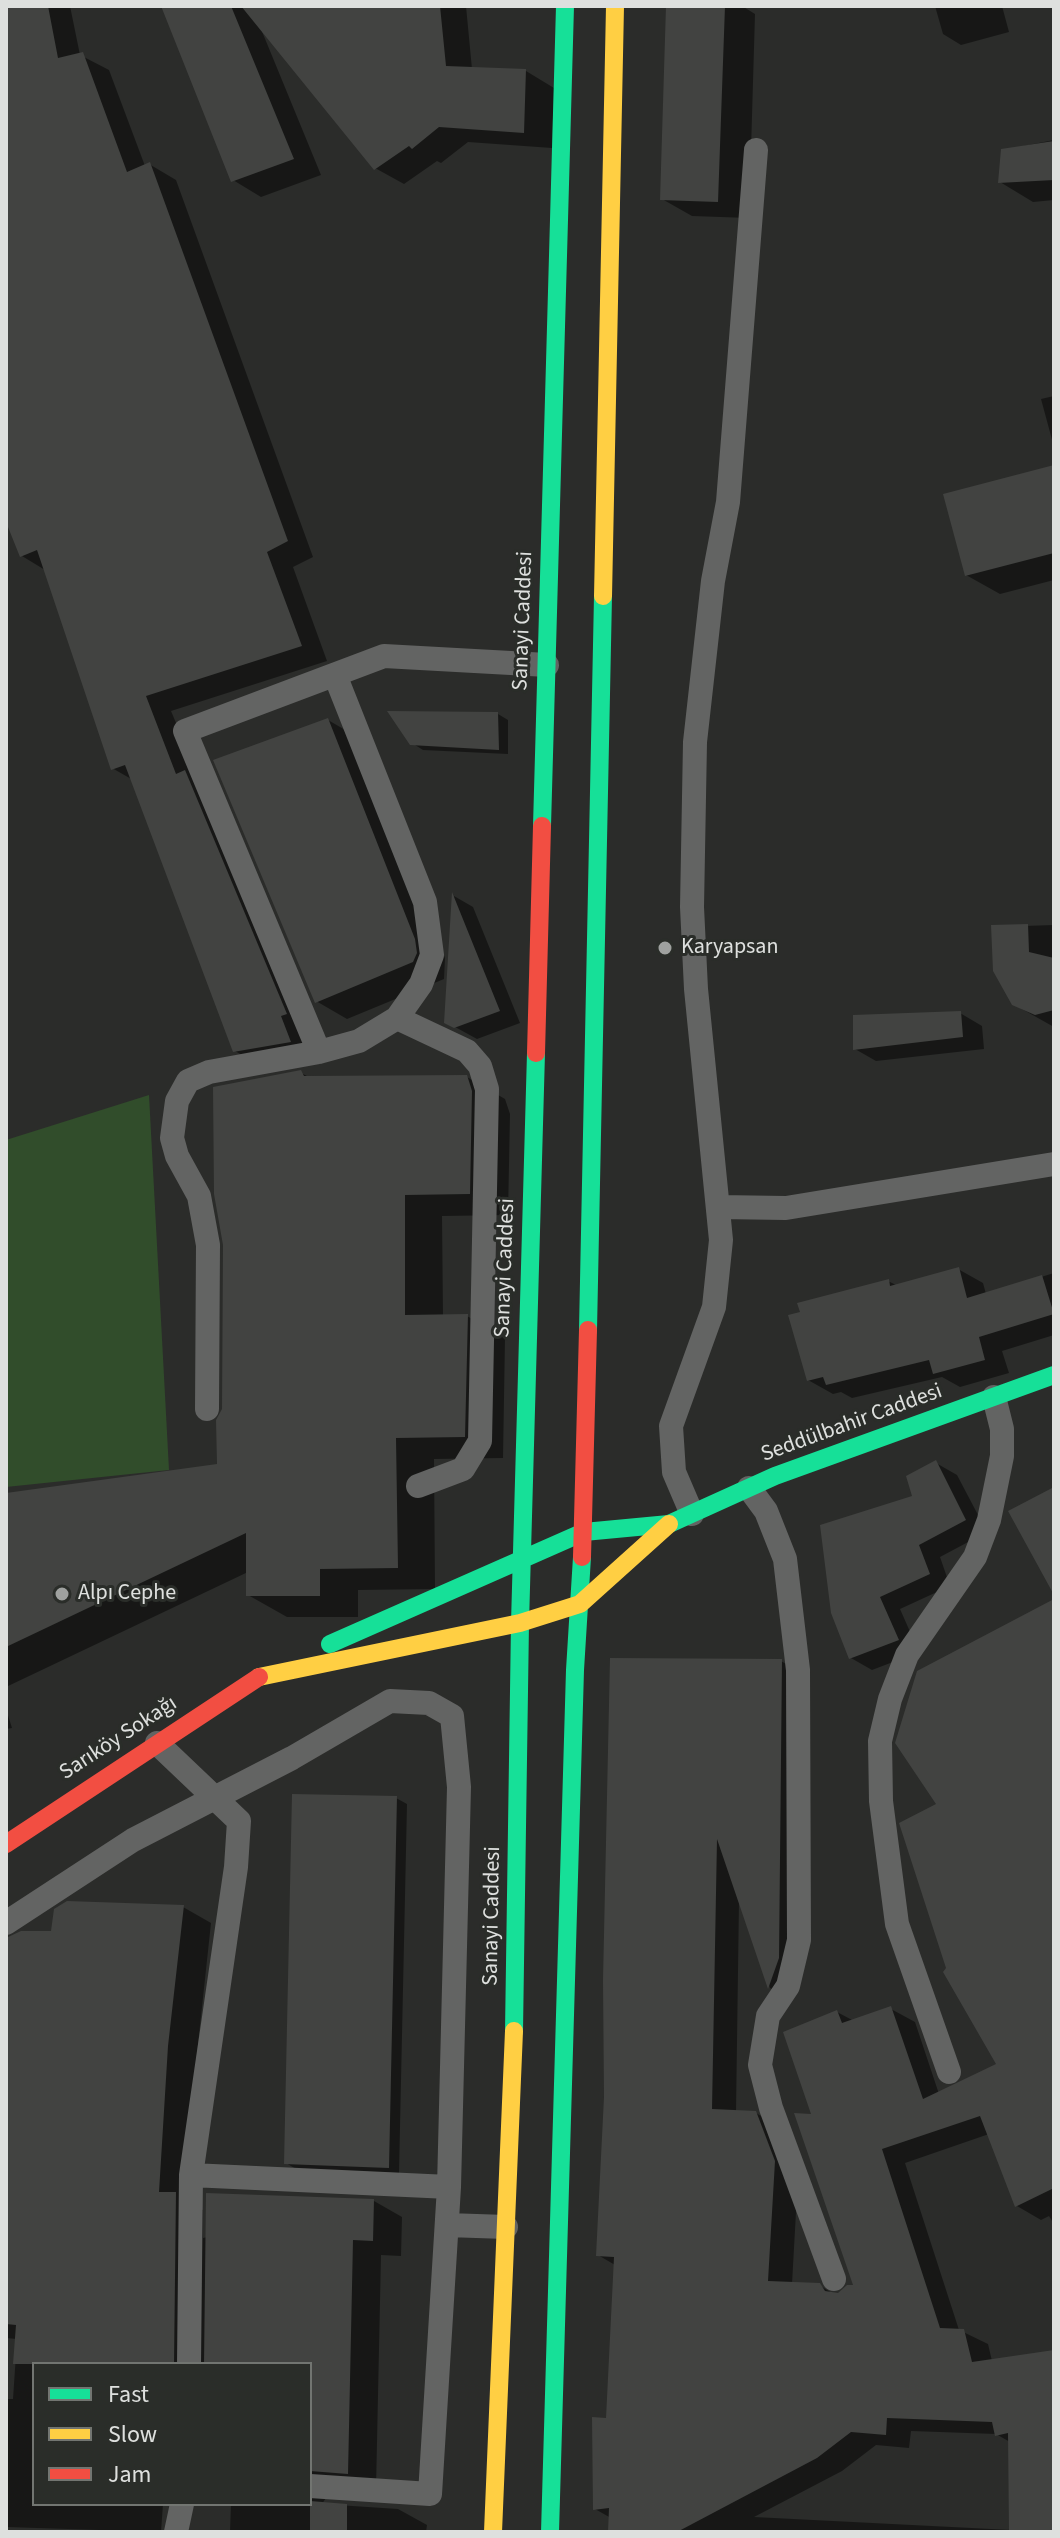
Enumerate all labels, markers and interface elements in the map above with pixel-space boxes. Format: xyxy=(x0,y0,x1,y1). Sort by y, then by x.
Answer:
street label: Sanayi Caddesi xyxy=(508,551,540,691)
place label: Karyapsan xyxy=(681,935,778,961)
marker: Karyapsan xyxy=(656,939,674,957)
street label: Sanayi Caddesi xyxy=(490,1198,522,1338)
street label: Seddülbahir Caddesi xyxy=(758,1379,946,1469)
place label: Alpı Cephe xyxy=(78,1581,176,1607)
marker: Alpı Cephe xyxy=(53,1585,71,1603)
street label: Sarıköy Sokağı xyxy=(55,1691,183,1787)
street label: Sanayi Caddesi xyxy=(479,1846,507,1986)
legend xyxy=(32,2362,312,2506)
text: Fast xyxy=(108,2377,149,2412)
text: Slow xyxy=(108,2417,157,2452)
text: Jam xyxy=(108,2457,152,2492)

